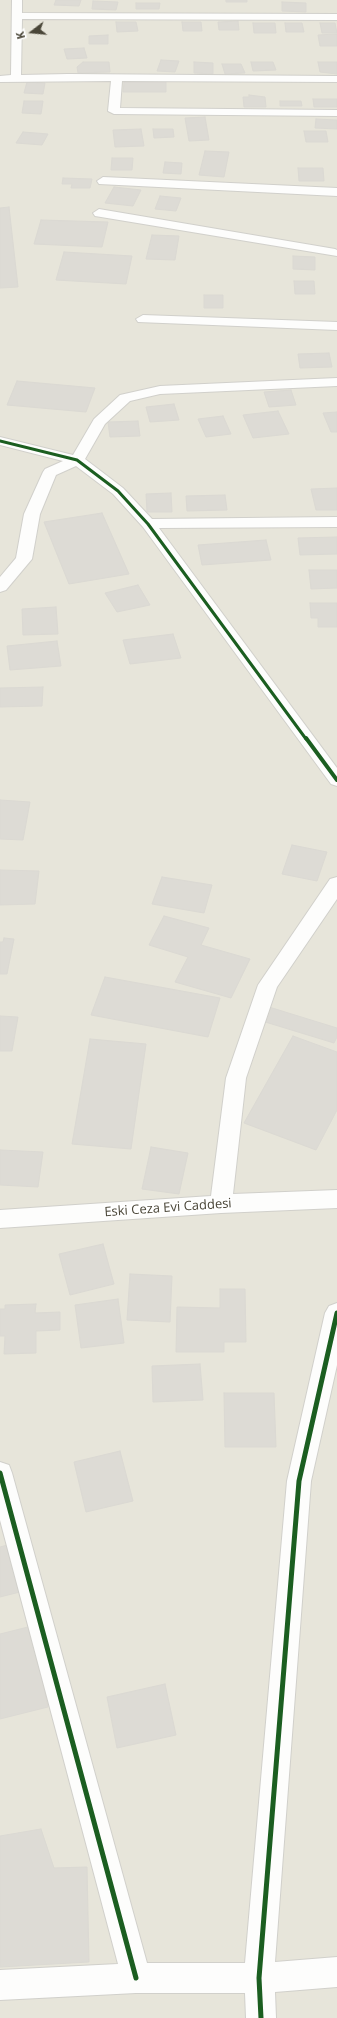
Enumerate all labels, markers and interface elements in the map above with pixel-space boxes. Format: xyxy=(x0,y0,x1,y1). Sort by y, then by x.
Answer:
north arrow xyxy=(12,12,52,52)
text: K xyxy=(12,30,28,41)
street label: Eski Ceza Evi Caddesi xyxy=(104,1196,232,1220)

